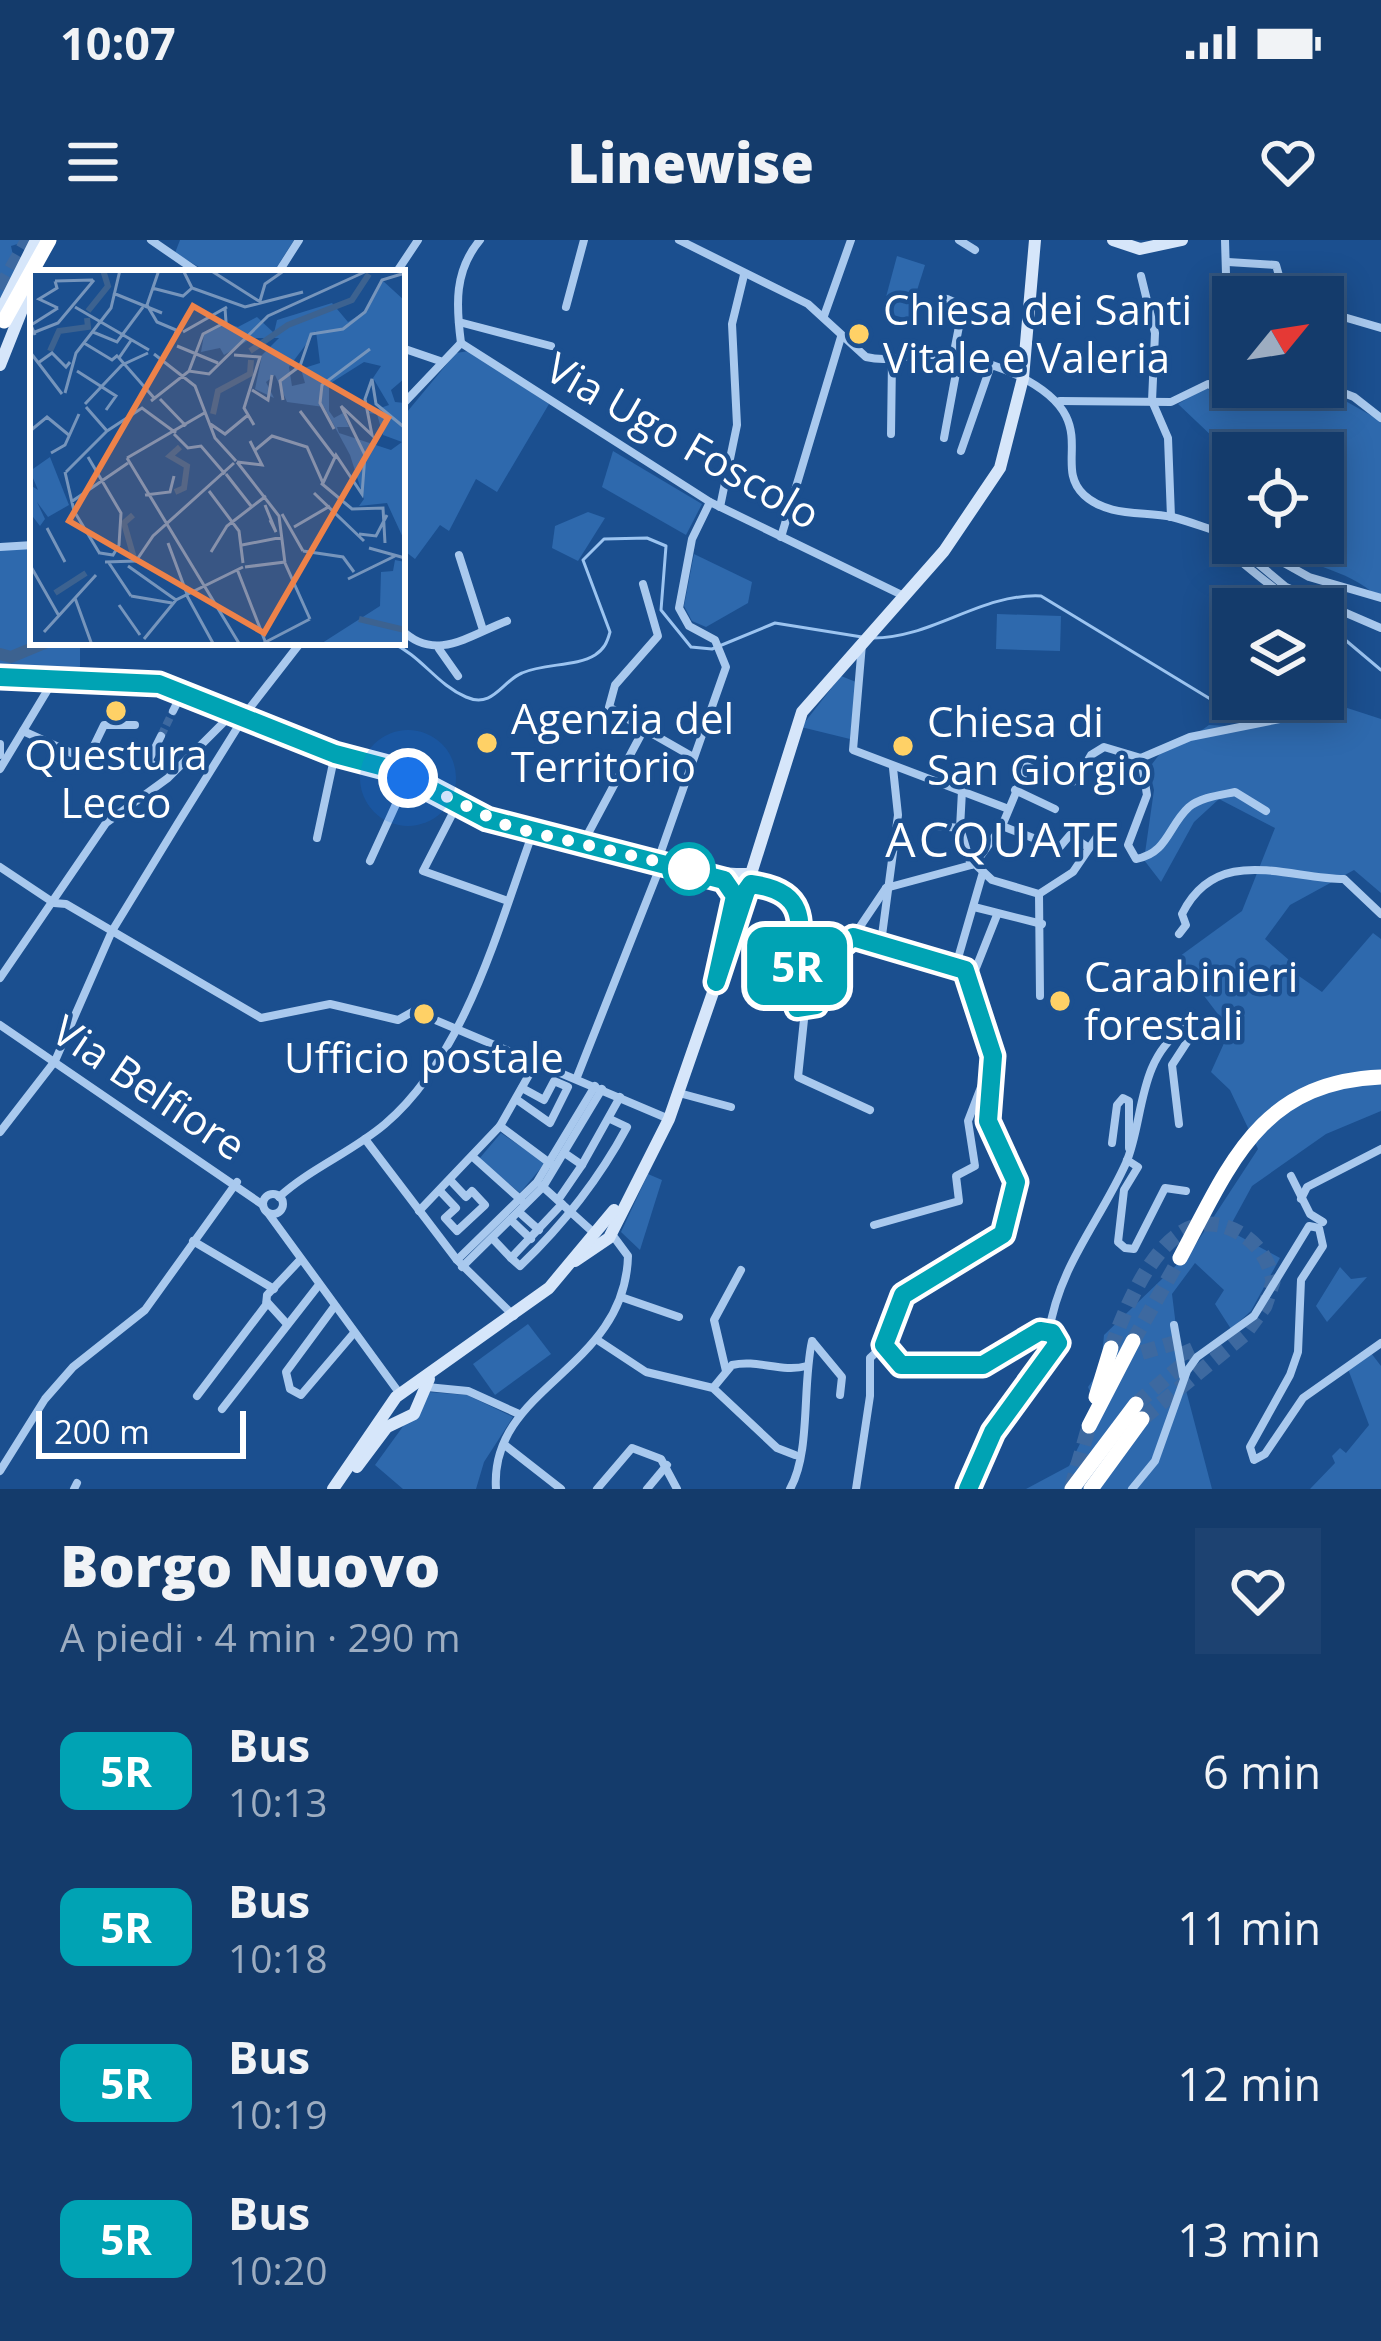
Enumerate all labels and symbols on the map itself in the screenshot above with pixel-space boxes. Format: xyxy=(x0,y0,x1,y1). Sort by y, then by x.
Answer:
inset map xyxy=(30,270,405,645)
north arrow xyxy=(1212,276,1344,408)
place label: Chiesa dei Santi Vitale e Valeria xyxy=(883,280,1192,385)
marker: Chiesa dei Santi Vitale e Valeria xyxy=(846,321,872,347)
street label: Via Ugo Foscolo xyxy=(536,338,831,541)
place label: Agenzia del Territorio xyxy=(511,689,734,794)
place label: Chiesa di San Giorgio xyxy=(927,692,1152,797)
marker: Questura Lecco xyxy=(103,698,129,724)
place label: Questura Lecco xyxy=(24,725,208,830)
marker: Agenzia del Territorio xyxy=(474,730,500,756)
marker: Chiesa di San Giorgio xyxy=(890,733,916,759)
your location xyxy=(378,748,438,808)
district label: ACQUATE xyxy=(885,806,1123,871)
unlabelled marker xyxy=(664,844,714,894)
line badge: 5R xyxy=(743,927,851,1005)
place label: Carabinieri forestali xyxy=(1084,947,1298,1052)
marker: Carabinieri forestali xyxy=(1047,988,1073,1014)
street label: Via Belfiore xyxy=(42,1001,258,1172)
marker: Ufficio postale xyxy=(411,1001,437,1027)
place label: Ufficio postale xyxy=(284,1028,564,1085)
scale bar xyxy=(36,1405,246,1458)

